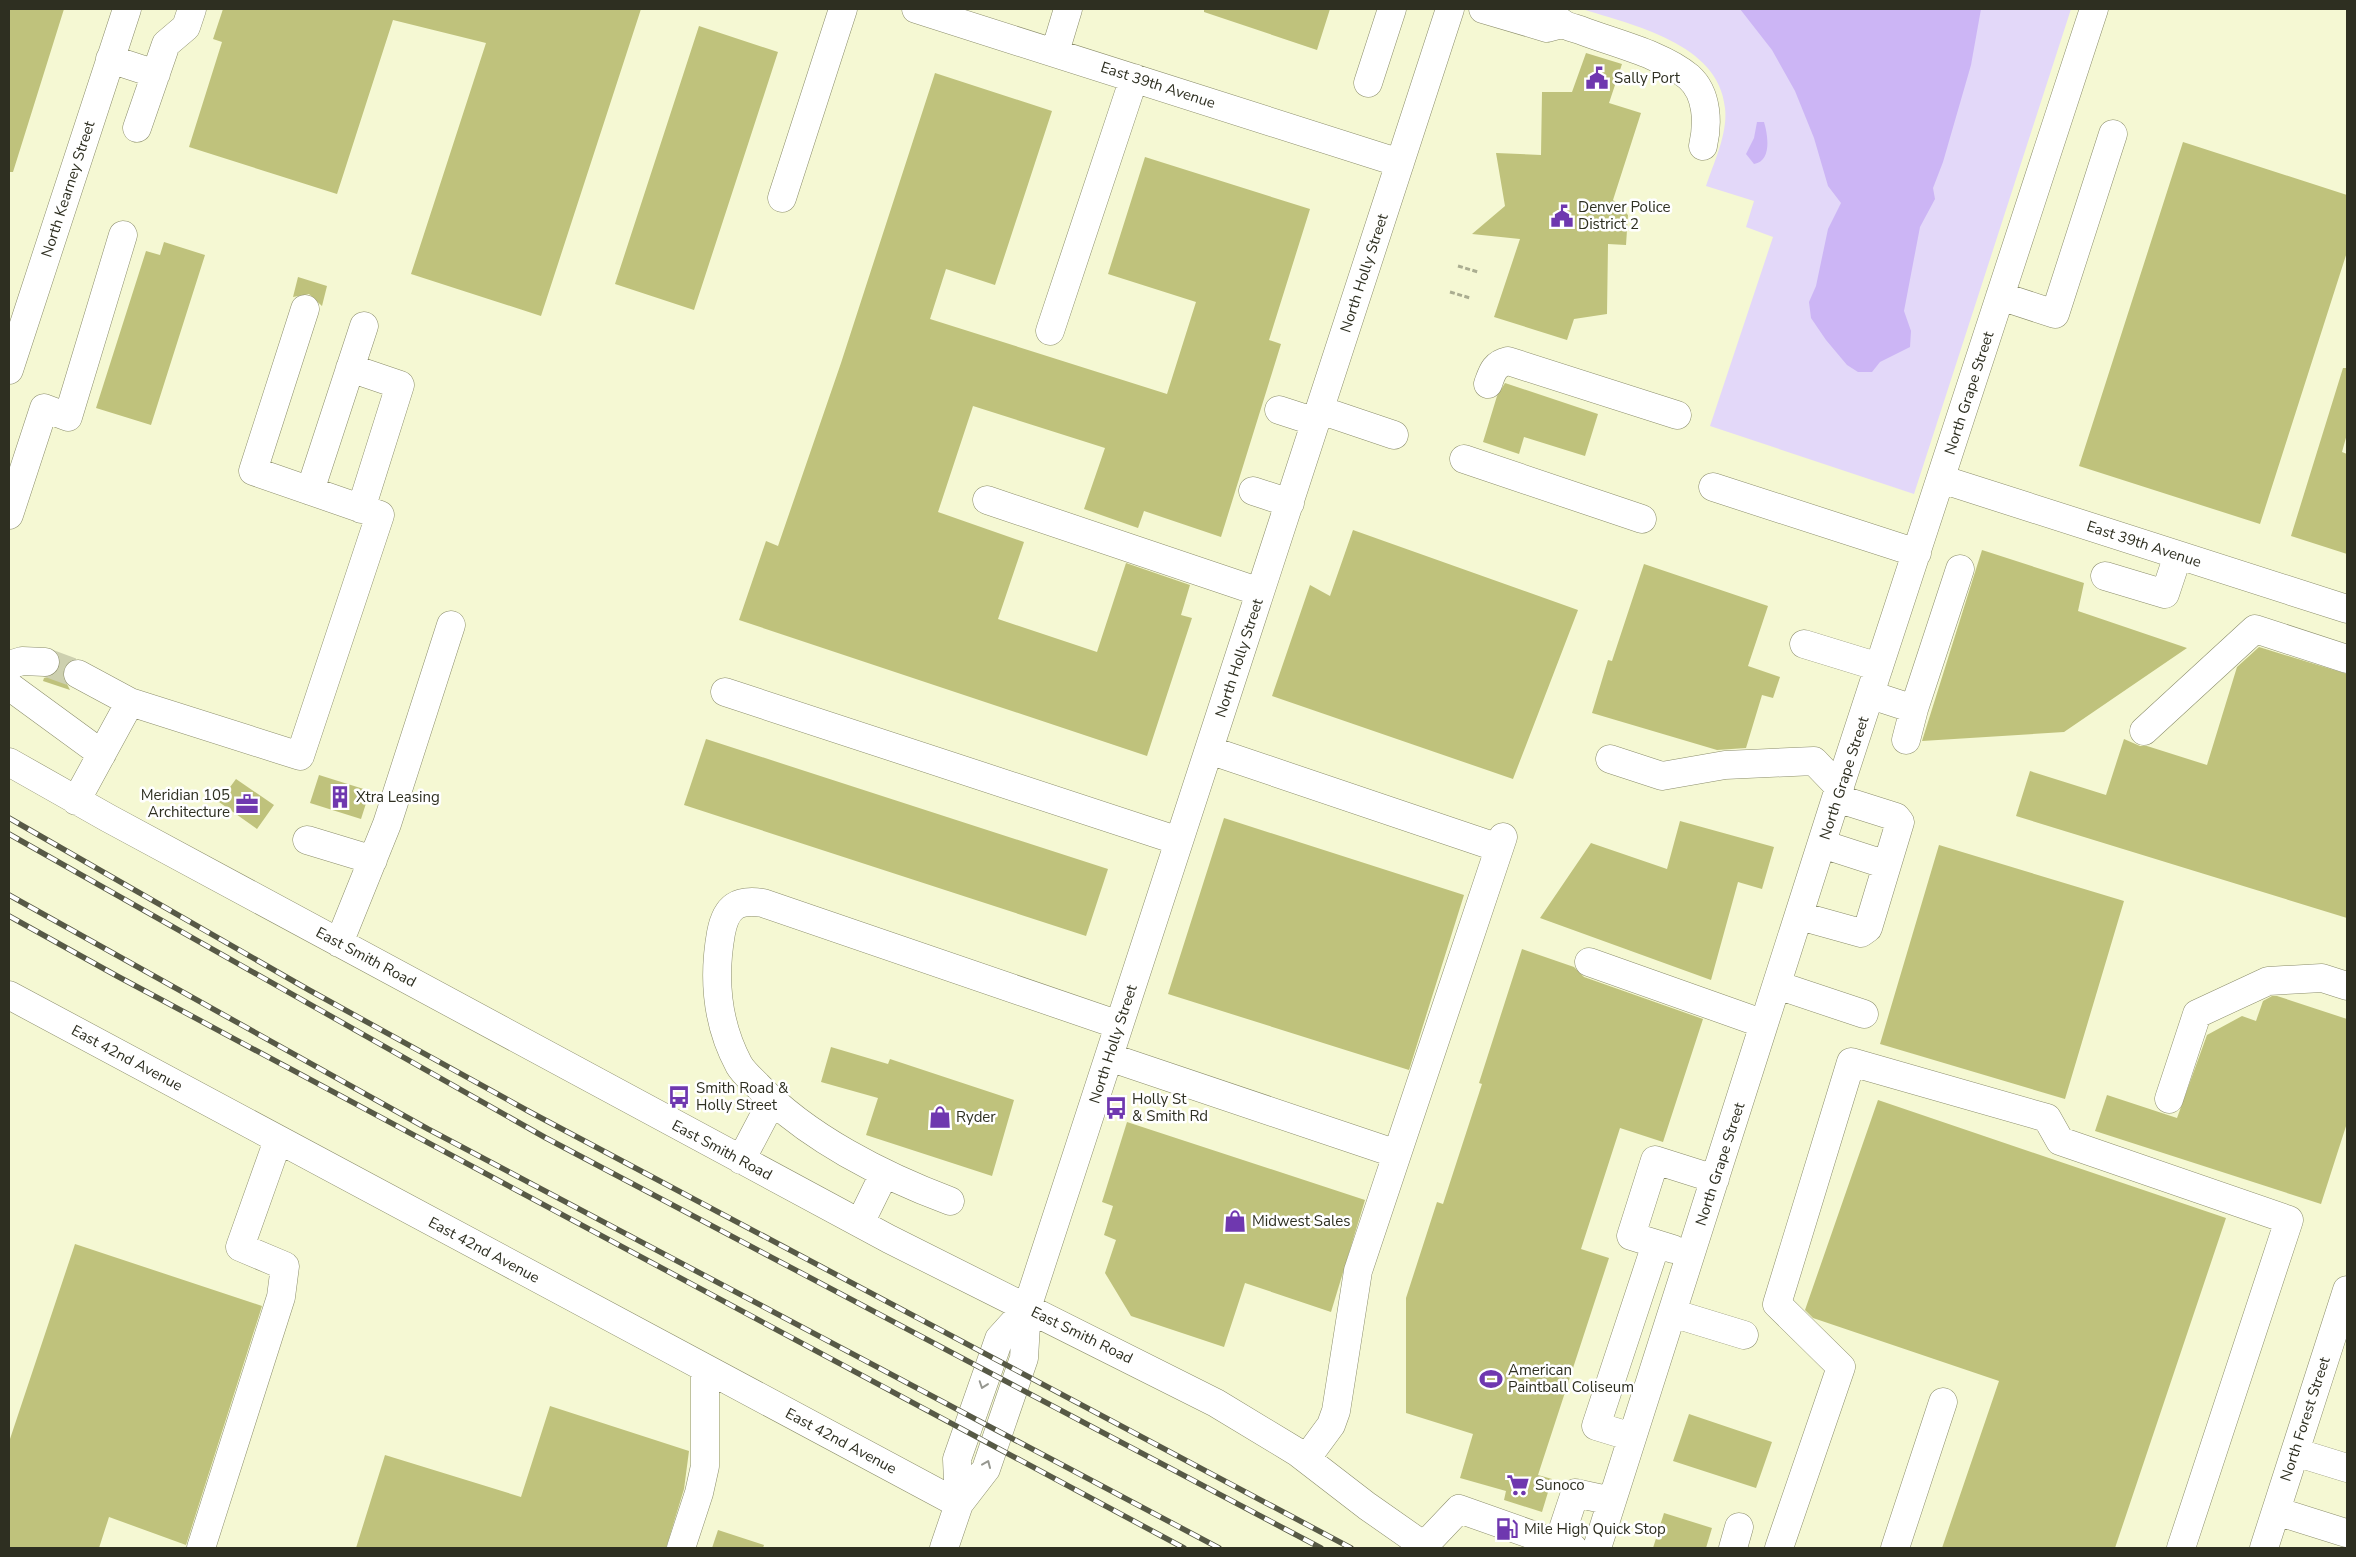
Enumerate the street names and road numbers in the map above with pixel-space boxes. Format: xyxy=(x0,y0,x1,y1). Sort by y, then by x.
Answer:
street label: East 39th Avenue xyxy=(1098,57,1218,113)
street label: North Kearney Street xyxy=(37,118,100,260)
street label: North Holly Street xyxy=(1335,210,1393,335)
street label: North Grape Street xyxy=(1940,328,1999,457)
street label: East 39th Avenue xyxy=(2084,516,2204,572)
street label: North Holly Street xyxy=(1210,595,1268,720)
street label: North Grape Street xyxy=(1815,713,1874,842)
street label: East Smith Road xyxy=(312,922,420,992)
street label: North Holly Street xyxy=(1084,981,1142,1106)
street label: East 42nd Avenue xyxy=(68,1020,186,1096)
street label: North Grape Street xyxy=(1691,1099,1750,1228)
street label: East Smith Road xyxy=(668,1115,776,1185)
street label: East 42nd Avenue xyxy=(425,1212,543,1288)
street label: East Smith Road xyxy=(1028,1302,1136,1368)
street label: North Forest Street xyxy=(2275,1354,2335,1484)
street label: East 42nd Avenue xyxy=(782,1403,900,1479)

